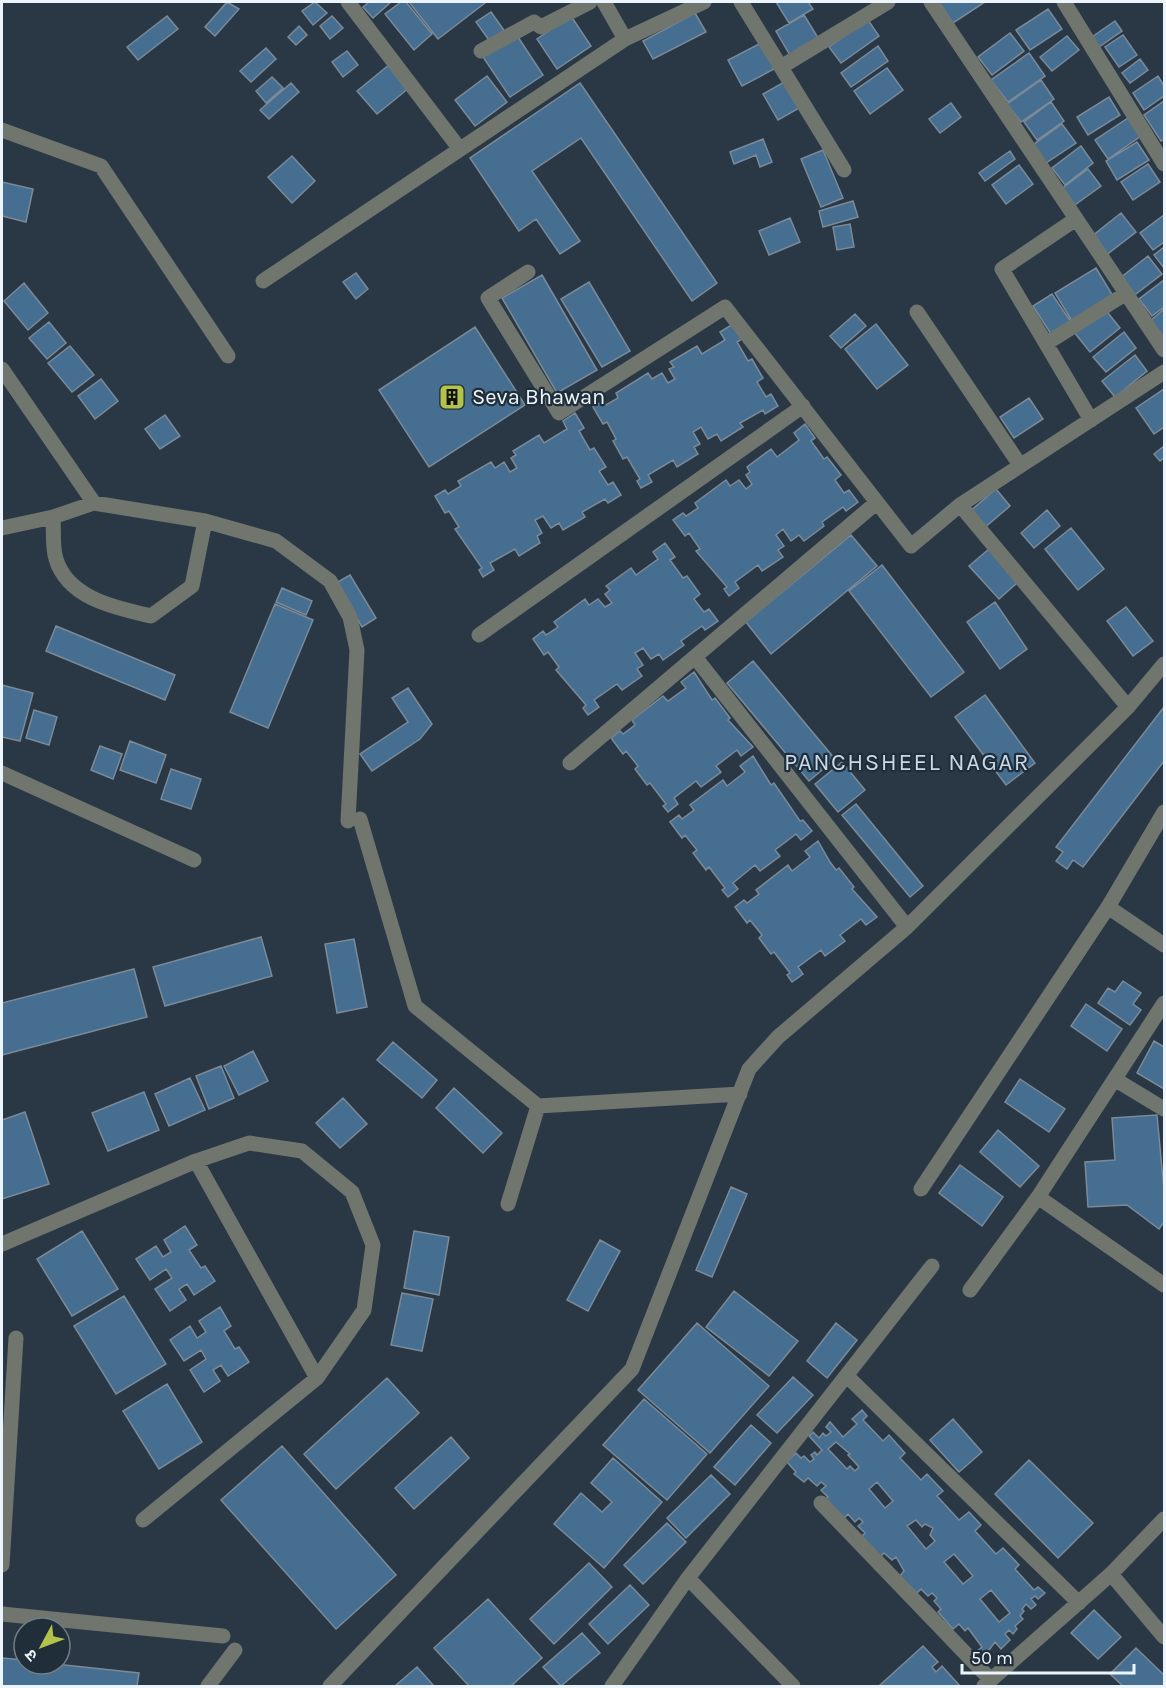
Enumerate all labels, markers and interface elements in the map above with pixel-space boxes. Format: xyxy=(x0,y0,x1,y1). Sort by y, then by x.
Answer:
building icon: Seva Bhawan xyxy=(437,382,467,412)
place label: Seva Bhawan xyxy=(472,384,605,410)
district label: PANCHSHEEL NAGAR xyxy=(784,748,1030,776)
north arrow xyxy=(12,1616,72,1676)
scale bar xyxy=(962,1637,1134,1675)
text: उ xyxy=(20,1645,41,1665)
text: 50 m xyxy=(971,1647,1013,1669)

